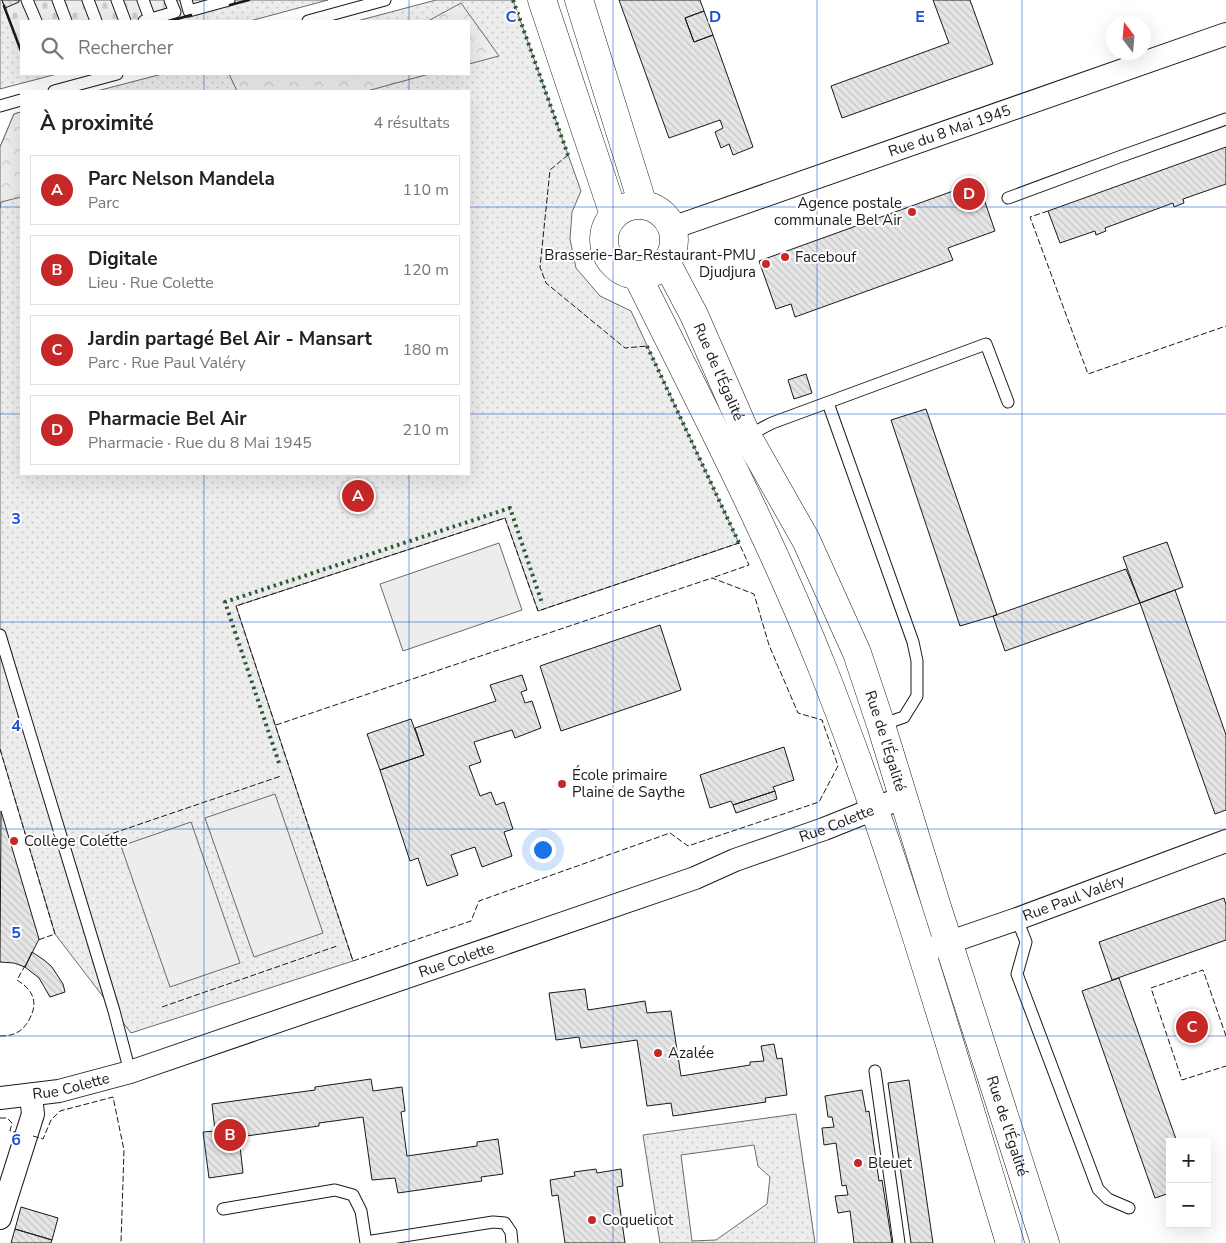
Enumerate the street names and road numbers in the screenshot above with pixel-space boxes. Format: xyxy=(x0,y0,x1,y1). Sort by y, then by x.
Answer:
street label: Rue du 8 Mai 1945 xyxy=(886,100,1013,161)
street label: Rue de l'Égalité xyxy=(689,320,749,424)
street label: Rue de l'Égalité xyxy=(860,688,911,794)
street label: Rue Colette xyxy=(796,800,877,847)
street label: Rue Paul Valéry xyxy=(1020,870,1128,926)
street label: Rue Colette xyxy=(416,938,497,982)
street label: Rue Colette xyxy=(31,1068,112,1104)
street label: Rue de l'Égalité xyxy=(982,1073,1033,1179)

